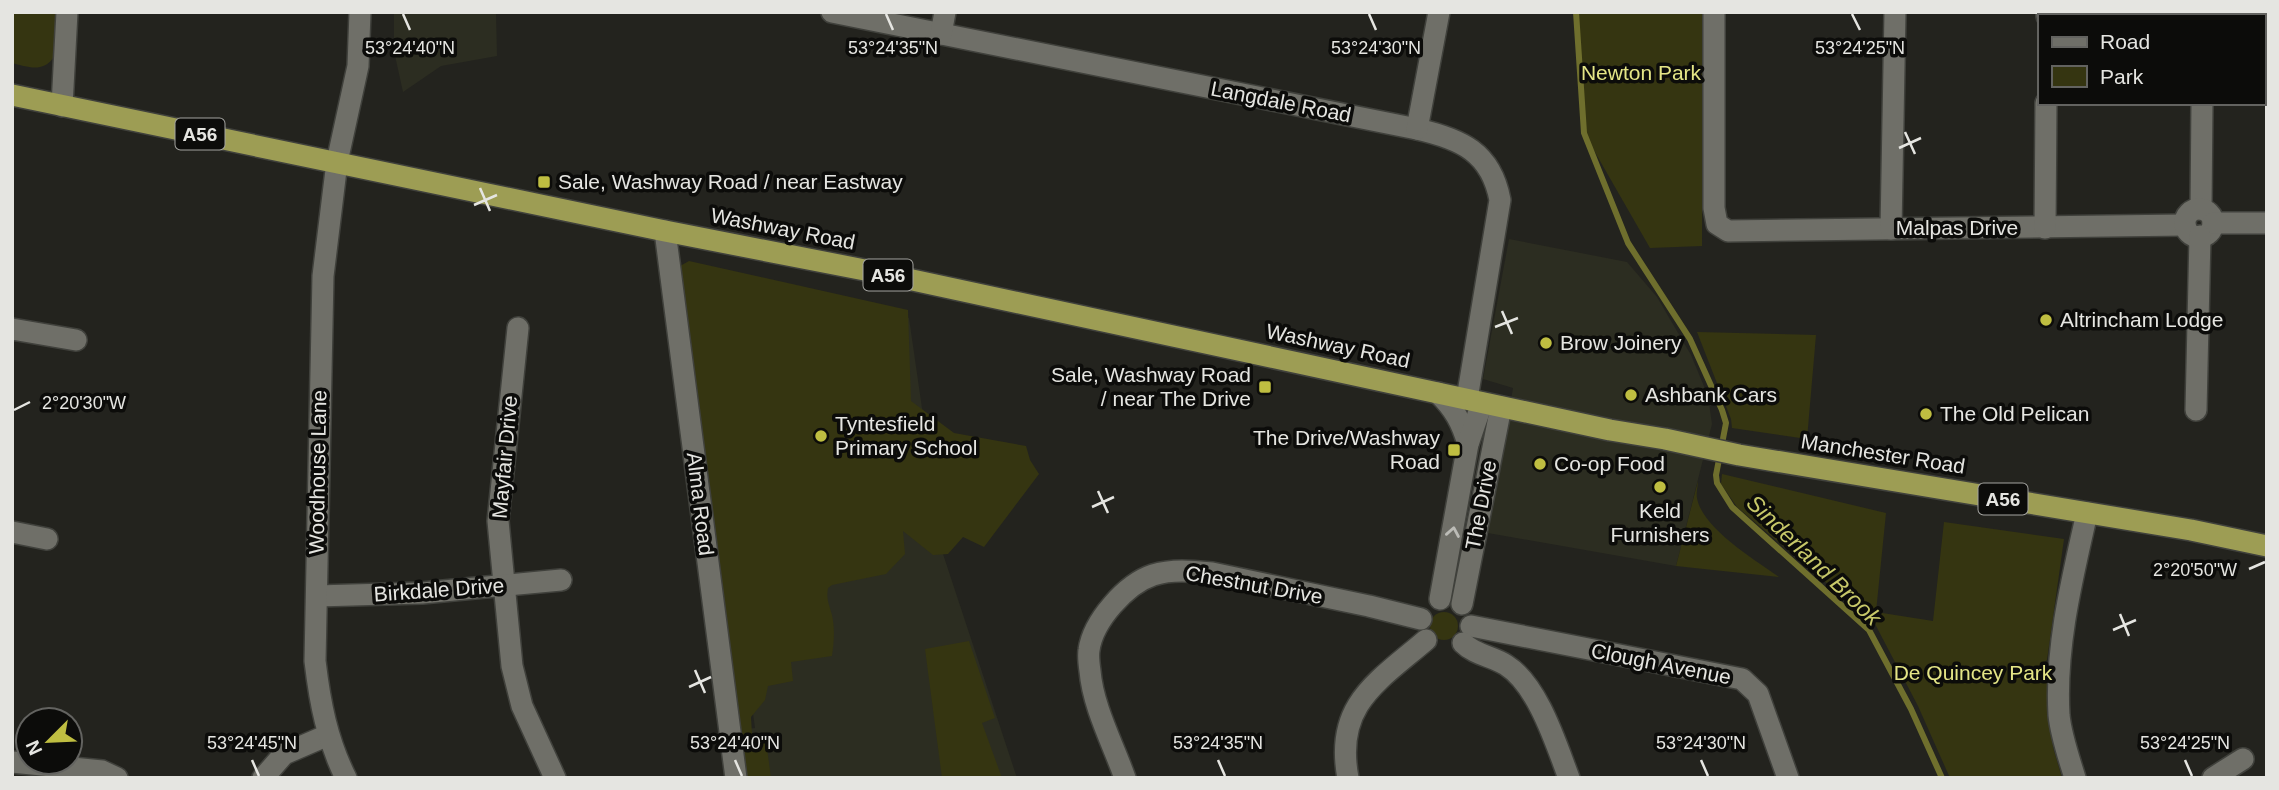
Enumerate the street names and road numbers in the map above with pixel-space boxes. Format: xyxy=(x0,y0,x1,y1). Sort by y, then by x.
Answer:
street label: Langdale Road xyxy=(1209,77,1353,126)
road number: A56 xyxy=(176,118,224,150)
street label: Washway Road xyxy=(709,203,857,254)
street label: Malpas Drive xyxy=(1896,216,2018,239)
road number: A56 xyxy=(864,260,912,290)
street label: Washway Road xyxy=(1264,319,1412,372)
street label: Woodhouse Lane xyxy=(305,390,330,554)
street label: Mayfair Drive xyxy=(488,394,521,520)
street label: Manchester Road xyxy=(1799,429,1967,478)
street label: Alma Road xyxy=(683,451,718,557)
street label: The Drive xyxy=(1461,458,1500,552)
road number: A56 xyxy=(1979,484,2028,514)
street label: Chestnut Drive xyxy=(1184,561,1324,608)
street label: Birkdale Drive xyxy=(373,573,505,606)
street label: Clough Avenue xyxy=(1589,639,1733,688)

